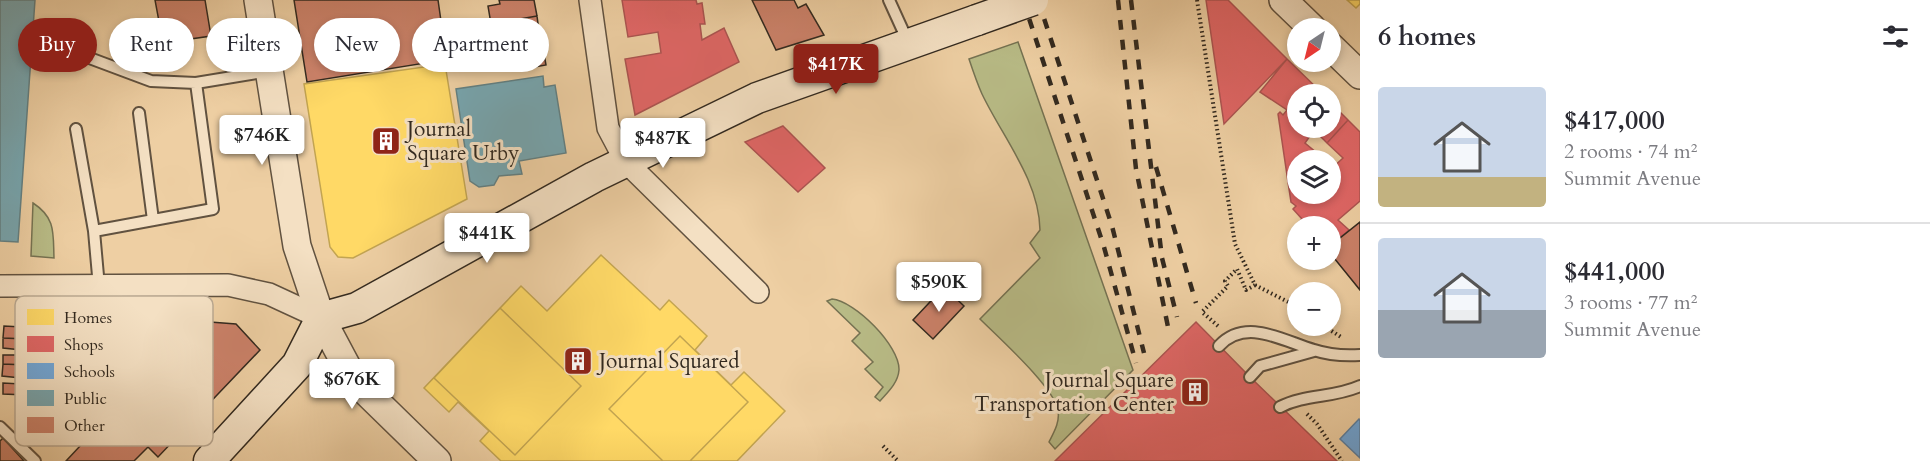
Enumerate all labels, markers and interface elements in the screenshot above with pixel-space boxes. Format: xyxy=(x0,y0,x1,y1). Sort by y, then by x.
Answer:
chip: Buy xyxy=(18,18,97,72)
chip: Rent xyxy=(109,18,194,72)
chip: Filters xyxy=(206,18,302,72)
chip: New xyxy=(314,18,400,72)
chip: Apartment xyxy=(412,18,549,72)
north arrow xyxy=(1287,18,1341,72)
map controls xyxy=(1287,18,1341,336)
text: 6 homes xyxy=(1378,19,1476,54)
icon: filters xyxy=(1879,20,1912,53)
pin: $417K xyxy=(794,44,878,95)
text: $417K xyxy=(807,50,865,77)
button: locate xyxy=(1287,84,1341,138)
text: $417,000 xyxy=(1564,103,1665,138)
icon: home xyxy=(1426,111,1498,183)
pin: $746K xyxy=(220,115,304,166)
place label: Journal Square Urby xyxy=(404,115,519,168)
pin: $487K xyxy=(621,118,705,169)
text: $746K xyxy=(233,121,291,148)
text: $487K xyxy=(634,124,692,151)
building icon: Journal Square Urby xyxy=(370,125,402,157)
text: 2 rooms · 74 m² xyxy=(1564,138,1697,165)
button: layers xyxy=(1287,150,1341,204)
text: Summit Avenue xyxy=(1564,165,1701,192)
pin: $441K xyxy=(445,213,529,264)
button: + xyxy=(1287,216,1341,270)
text: $441K xyxy=(458,219,516,246)
text: $441,000 xyxy=(1564,254,1665,289)
pin: $590K xyxy=(897,262,981,313)
icon: home xyxy=(1426,262,1498,334)
text: $590K xyxy=(910,268,968,295)
button: − xyxy=(1287,282,1341,336)
text: 3 rooms · 77 m² xyxy=(1564,289,1697,316)
legend xyxy=(15,296,213,446)
text: Homes xyxy=(64,307,112,329)
text: Summit Avenue xyxy=(1564,316,1701,343)
text: Shops xyxy=(64,334,103,356)
building icon: Journal Squared xyxy=(562,345,594,377)
place label: Journal Squared xyxy=(596,347,739,376)
pin: $676K xyxy=(310,359,394,410)
text: Schools xyxy=(64,361,115,383)
text: $676K xyxy=(323,365,381,392)
place label: Journal Square Transportation Center xyxy=(974,366,1174,419)
building icon: Journal Square Transportation Center xyxy=(1179,376,1211,408)
text: Public xyxy=(64,388,107,410)
text: Other xyxy=(64,415,105,437)

